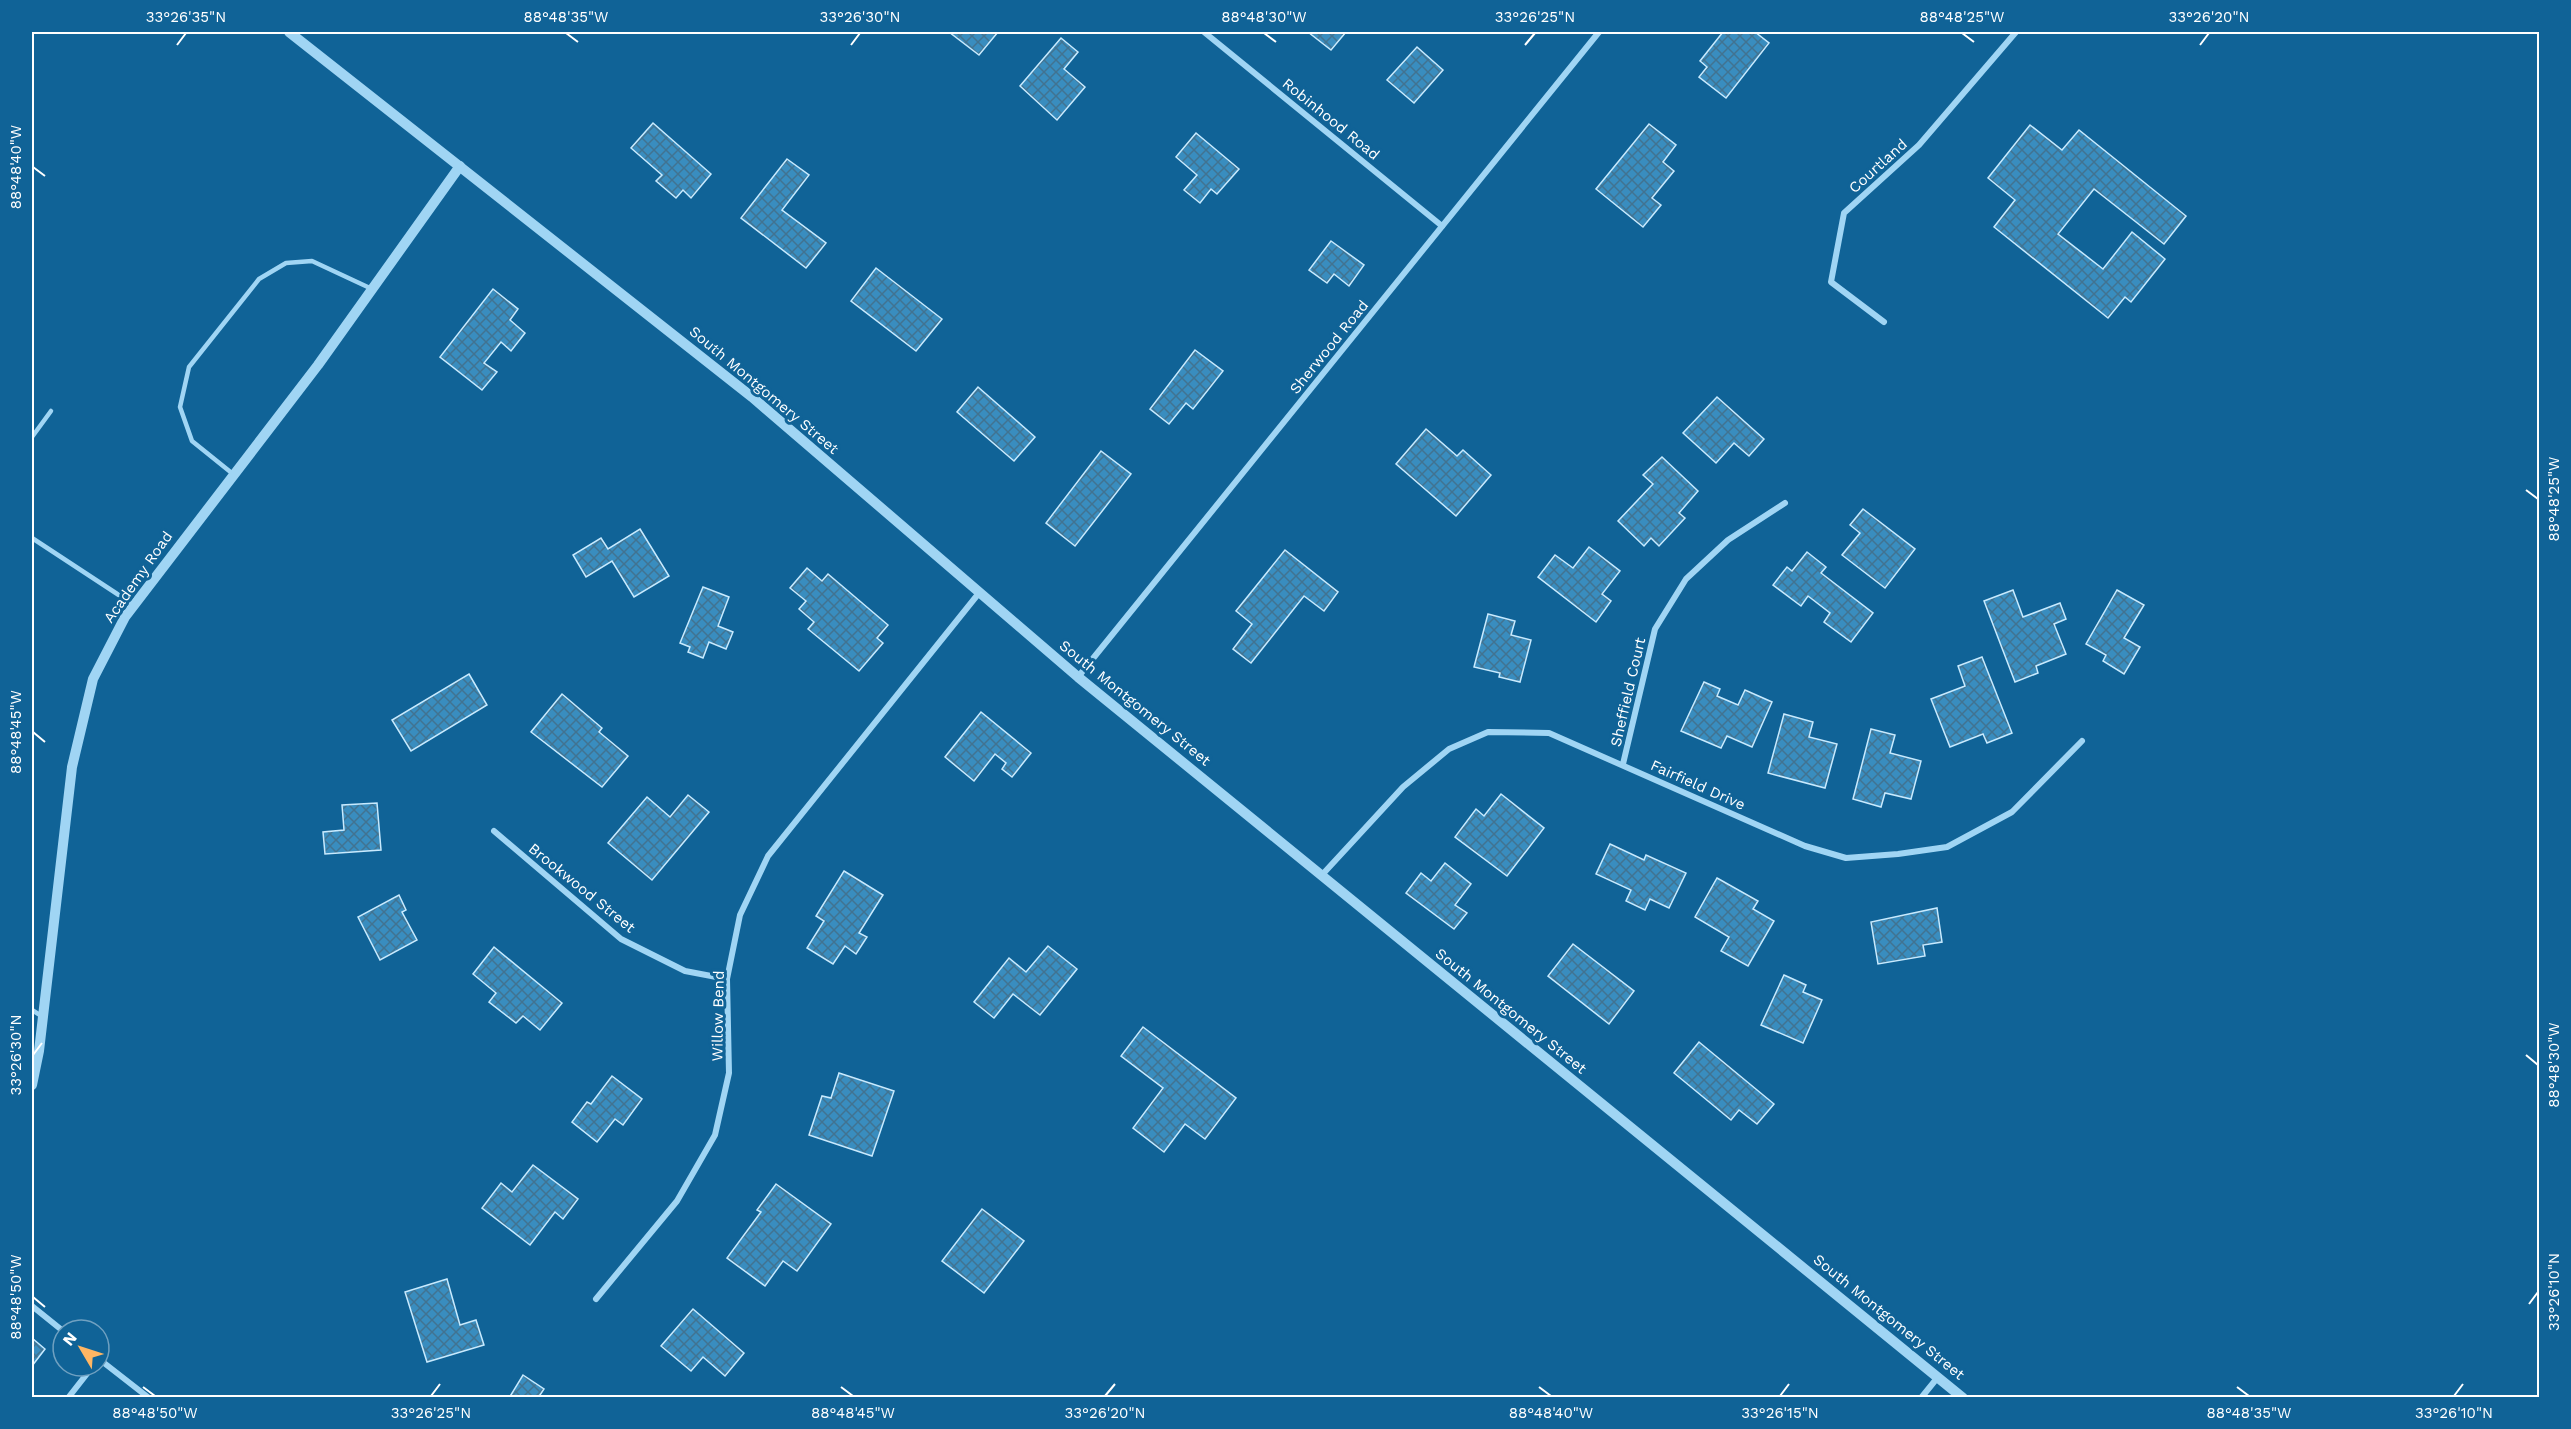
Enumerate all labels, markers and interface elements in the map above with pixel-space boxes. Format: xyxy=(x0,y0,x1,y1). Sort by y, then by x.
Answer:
text: 33°26'35"N xyxy=(146,8,226,26)
text: 88°48'35"W xyxy=(524,8,608,26)
text: 33°26'30"N xyxy=(820,8,900,26)
text: 88°48'30"W xyxy=(1221,8,1307,26)
text: 33°26'25"N xyxy=(1495,8,1575,26)
text: 88°48'25"W xyxy=(1920,8,2004,26)
text: 33°26'20"N xyxy=(2169,8,2249,26)
street label: Robinhood Road xyxy=(1279,74,1383,164)
text: 88°48'40"W xyxy=(7,125,25,209)
street label: Courtland xyxy=(1845,135,1911,197)
street label: Sherwood Road xyxy=(1286,297,1372,397)
street label: South Montgomery Street xyxy=(686,322,843,458)
text: 88°48'25"W xyxy=(2545,457,2563,541)
street label: Academy Road xyxy=(100,528,176,626)
street label: Sheffield Court xyxy=(1607,635,1649,748)
street label: South Montgomery Street xyxy=(1056,636,1215,770)
text: 88°48'45"W xyxy=(7,690,25,774)
street label: Fairfield Drive xyxy=(1648,756,1748,814)
street label: Brookwood Street xyxy=(525,839,640,937)
street label: South Montgomery Street xyxy=(1432,944,1591,1078)
street label: Willow Bend xyxy=(708,970,728,1062)
text: 33°26'30"N xyxy=(7,1015,25,1095)
text: 88°48'30"W xyxy=(2545,1022,2563,1108)
street label: South Montgomery Street xyxy=(1810,1250,1969,1384)
text: 33°26'10"N xyxy=(2545,1253,2563,1331)
text: 88°48'50"W xyxy=(7,1254,25,1340)
north arrow xyxy=(51,1318,111,1378)
text: N xyxy=(59,1328,81,1349)
text: 88°48'50"W xyxy=(112,1404,198,1422)
text: 33°26'25"N xyxy=(391,1404,471,1422)
text: 88°48'45"W xyxy=(811,1404,895,1422)
text: 33°26'20"N xyxy=(1065,1404,1145,1422)
text: 88°48'40"W xyxy=(1509,1404,1593,1422)
text: 33°26'15"N xyxy=(1741,1404,1819,1422)
text: 88°48'35"W xyxy=(2207,1404,2291,1422)
text: 33°26'10"N xyxy=(2415,1404,2493,1422)

